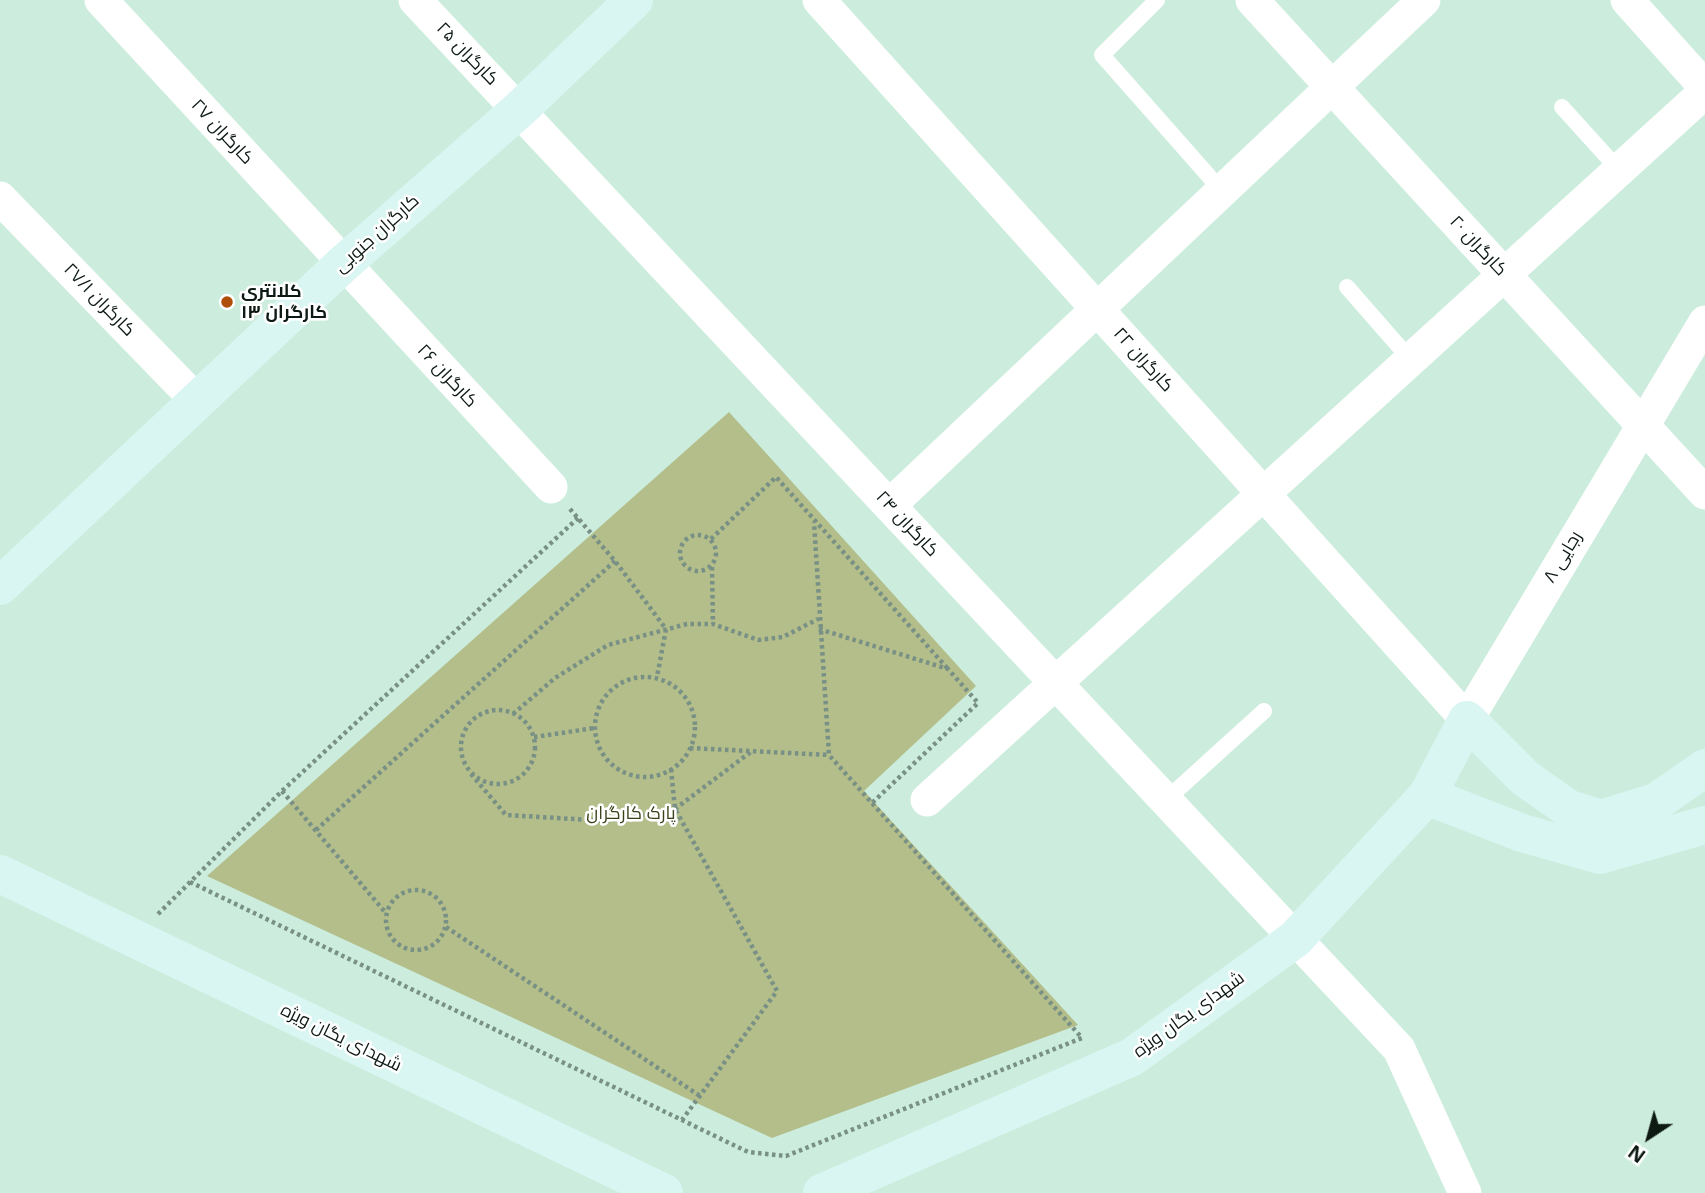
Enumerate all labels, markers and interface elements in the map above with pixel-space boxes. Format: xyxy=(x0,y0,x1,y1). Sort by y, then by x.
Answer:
street label: کارگران ۲۵ xyxy=(432,18,502,90)
street label: کارگران ۲۷ xyxy=(186,95,258,169)
street label: کارگران جنوبی xyxy=(330,190,424,278)
street label: کارگران ۲۰ xyxy=(1445,211,1511,281)
street label: کارگران ۲۷/۱ xyxy=(59,259,139,341)
place label: کلانتری ۱۳ کارگران xyxy=(241,281,327,324)
marker: کلانتری ۱۳ کارگران xyxy=(219,294,235,310)
street label: کارگران ۲۲ xyxy=(1108,323,1178,397)
street label: کارگران ۲۶ xyxy=(412,340,482,412)
street label: کارگران ۲۴ xyxy=(871,487,943,561)
street label: رجایی ۸ xyxy=(1539,527,1587,587)
park label: پارک کارگران xyxy=(586,803,676,825)
street label: شهدای یگان ویژه xyxy=(1129,967,1249,1063)
street label: شهدای یگان ویژه xyxy=(277,999,405,1077)
north arrow xyxy=(1614,1102,1684,1172)
text: N xyxy=(1623,1139,1651,1169)

